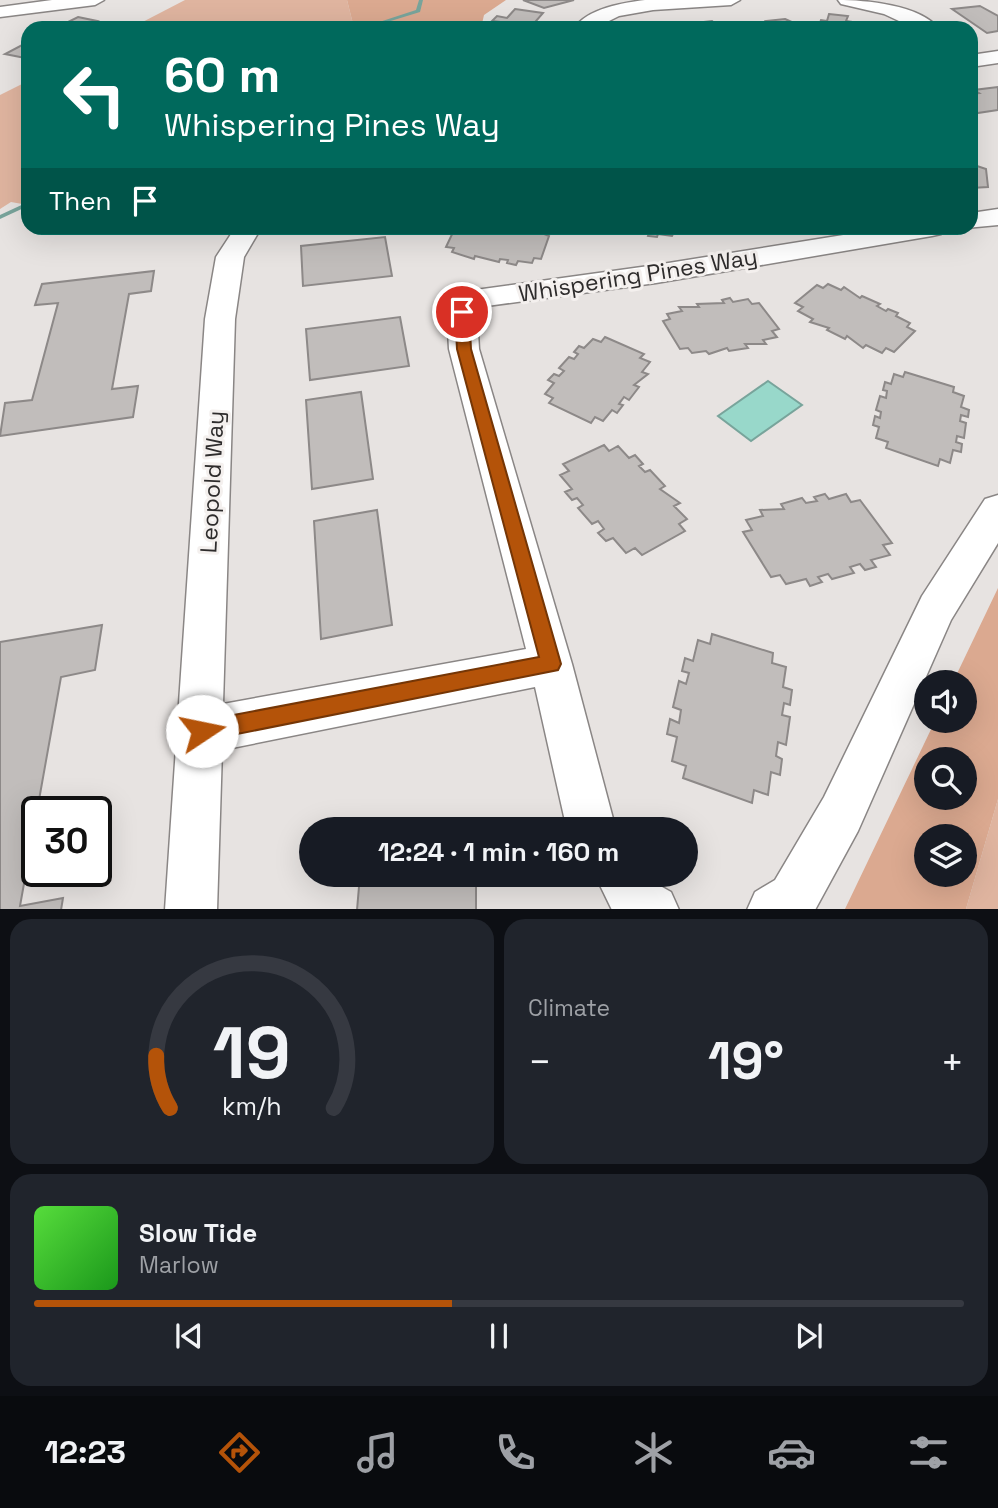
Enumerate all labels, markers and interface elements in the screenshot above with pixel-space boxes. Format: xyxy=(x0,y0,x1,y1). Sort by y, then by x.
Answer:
text: 60 m xyxy=(164,44,280,106)
icon: left xyxy=(49,49,140,140)
text: Whispering Pines Way xyxy=(164,105,500,145)
icon: arrive xyxy=(126,182,164,220)
text: Then xyxy=(49,184,112,218)
street label: Whispering Pines Way xyxy=(516,241,760,309)
pin xyxy=(432,282,492,342)
icon: arrive xyxy=(443,293,481,331)
street label: Leopold Way xyxy=(193,410,231,554)
map controls xyxy=(914,670,977,887)
button: sound xyxy=(914,670,977,733)
position arrow xyxy=(165,694,239,768)
button: search xyxy=(914,747,977,810)
speed limit sign: 30 xyxy=(21,796,112,887)
button: layers xyxy=(914,824,977,887)
text: 12:24 · 1 min · 160 m xyxy=(378,835,619,869)
text: Climate xyxy=(528,993,610,1023)
text: 19 xyxy=(213,1006,291,1099)
text: 19° xyxy=(708,1028,784,1094)
text: − xyxy=(528,1038,552,1086)
text: + xyxy=(940,1038,964,1086)
text: km/h xyxy=(222,1089,282,1121)
text: Slow Tide xyxy=(139,1216,257,1250)
text: Marlow xyxy=(139,1250,219,1280)
icon: previous xyxy=(170,1317,208,1355)
icon: pause xyxy=(480,1317,518,1355)
icon: next xyxy=(790,1317,828,1355)
icon: directions xyxy=(215,1428,264,1477)
icon: music xyxy=(353,1428,402,1477)
icon: phone xyxy=(491,1428,540,1477)
icon: climate xyxy=(629,1428,678,1477)
icon: car xyxy=(767,1428,816,1477)
icon: filters xyxy=(904,1428,953,1477)
text: 12:23 xyxy=(44,1432,126,1472)

